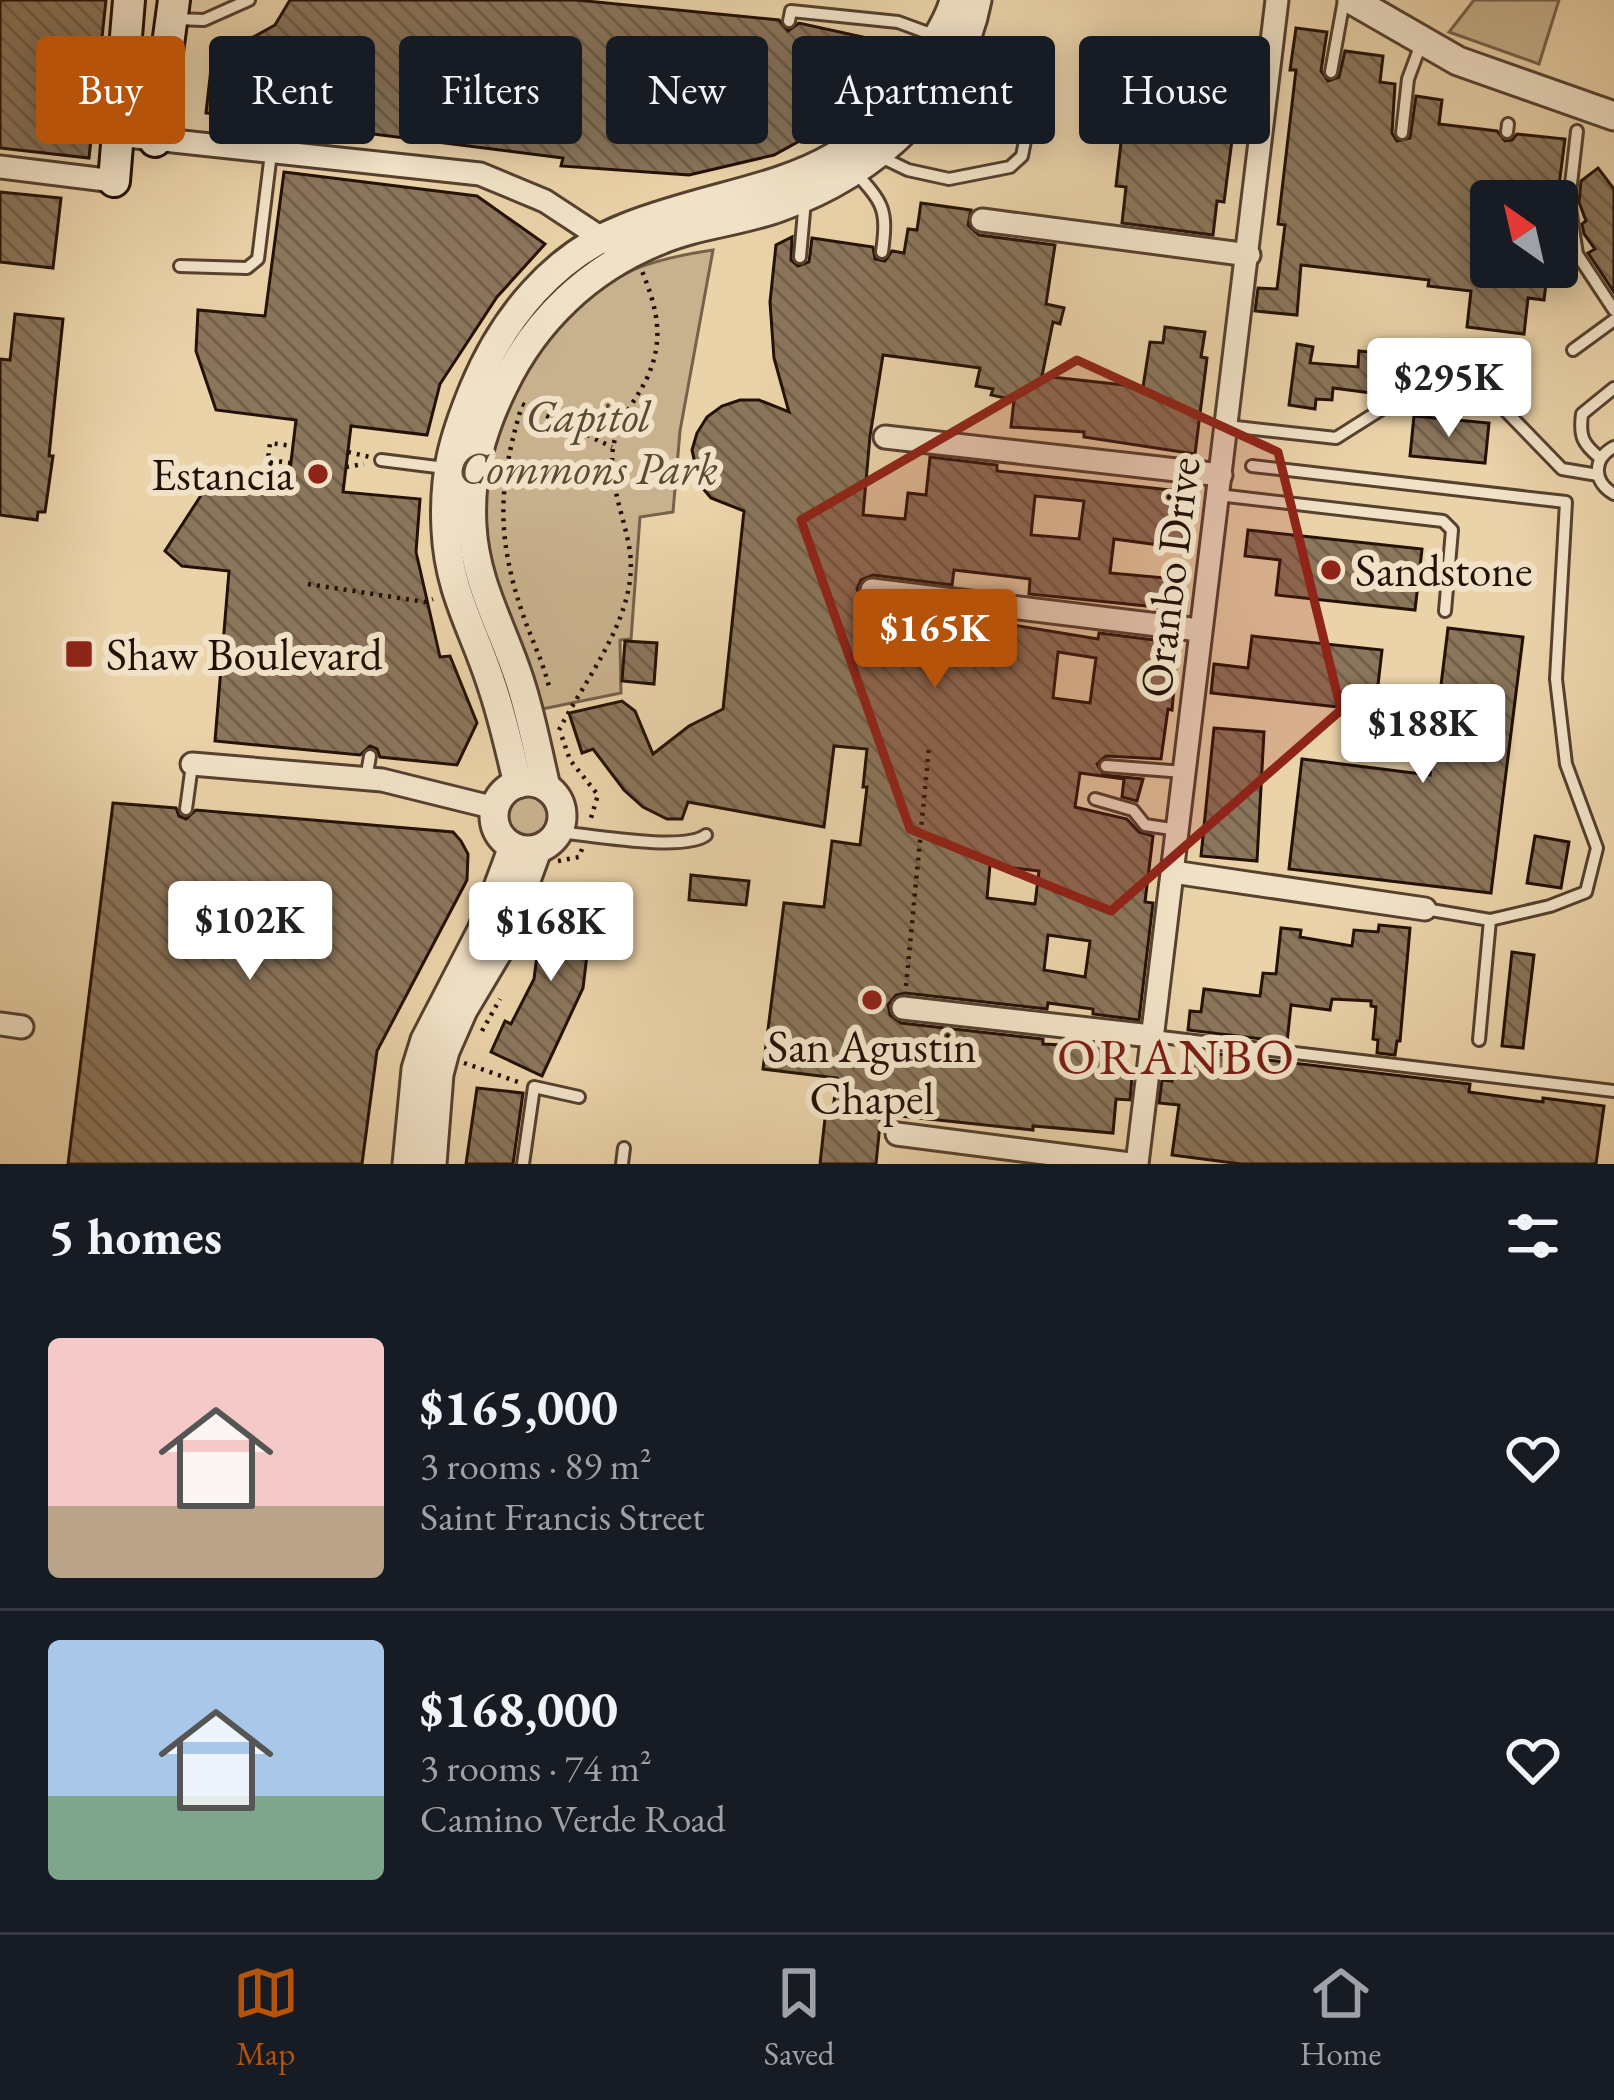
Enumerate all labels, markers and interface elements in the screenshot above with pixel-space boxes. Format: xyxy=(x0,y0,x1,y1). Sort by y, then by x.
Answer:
chip: Buy xyxy=(36,36,185,144)
chip: Rent xyxy=(209,36,375,144)
chip: Filters xyxy=(399,36,582,144)
chip: New xyxy=(606,36,768,144)
chip: Apartment xyxy=(792,36,1055,144)
chip: House xyxy=(1079,36,1270,144)
north arrow xyxy=(1470,180,1578,288)
map controls xyxy=(1470,180,1578,288)
pin: $295K xyxy=(1365,338,1533,440)
text: $295K xyxy=(1394,351,1504,402)
park label: Capitol Commons Park xyxy=(458,387,718,497)
place label: Estancia xyxy=(151,445,294,503)
street label: Oranbo Drive xyxy=(1125,454,1213,700)
marker: Estancia xyxy=(305,461,331,487)
place label: Sandstone xyxy=(1355,541,1533,599)
marker: Sandstone xyxy=(1318,557,1344,583)
pin: $165K xyxy=(851,589,1019,691)
text: $165K xyxy=(880,602,990,653)
place label: Shaw Boulevard xyxy=(106,625,383,683)
marker: Shaw Boulevard xyxy=(63,638,95,670)
pin: $188K xyxy=(1339,684,1507,786)
text: $188K xyxy=(1368,697,1478,748)
pin: $102K xyxy=(166,881,334,983)
pin: $168K xyxy=(467,882,635,984)
text: $102K xyxy=(195,894,305,945)
text: $168K xyxy=(496,895,606,946)
marker: San Agustin Chapel xyxy=(859,987,885,1013)
place label: San Agustin Chapel xyxy=(767,1017,977,1127)
district label: ORANBO xyxy=(1057,1023,1297,1089)
text: 5 homes xyxy=(48,1203,222,1269)
icon: filters xyxy=(1500,1203,1566,1269)
text: $165,000 xyxy=(420,1374,618,1440)
icon: home xyxy=(144,1386,288,1530)
icon: heart xyxy=(1500,1425,1566,1491)
text: 3 rooms · 89 m² xyxy=(420,1440,652,1491)
text: Saint Francis Street xyxy=(420,1491,705,1542)
text: $168,000 xyxy=(420,1676,618,1742)
icon: home xyxy=(144,1688,288,1832)
icon: heart xyxy=(1500,1727,1566,1793)
text: 3 rooms · 74 m² xyxy=(420,1742,652,1793)
text: Camino Verde Road xyxy=(420,1793,726,1844)
tab: Map xyxy=(233,1960,299,2075)
tab: Saved xyxy=(764,1960,835,2075)
tab: Home xyxy=(1300,1960,1381,2075)

